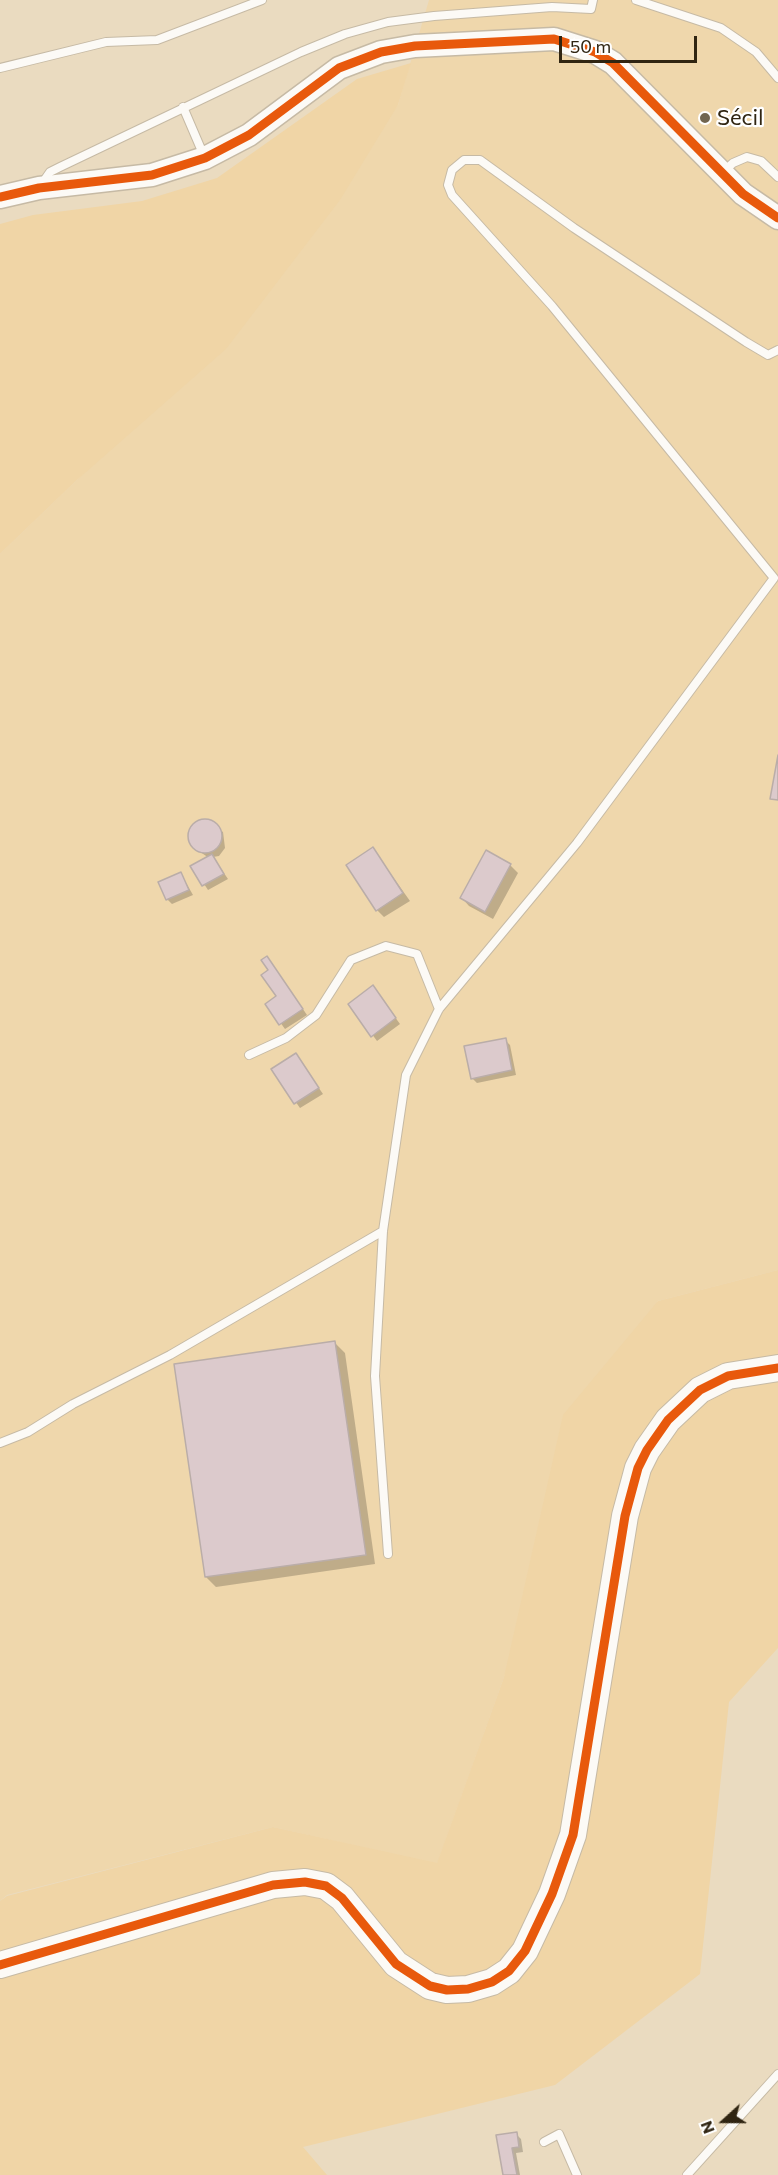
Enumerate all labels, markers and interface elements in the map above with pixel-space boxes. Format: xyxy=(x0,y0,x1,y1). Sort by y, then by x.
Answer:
scale bar xyxy=(562,24,700,62)
text: 50 m xyxy=(570,35,611,57)
place label: Sécil xyxy=(717,105,764,131)
marker: Sécil xyxy=(698,111,712,125)
north arrow xyxy=(694,2091,754,2151)
text: N xyxy=(696,2119,718,2137)

